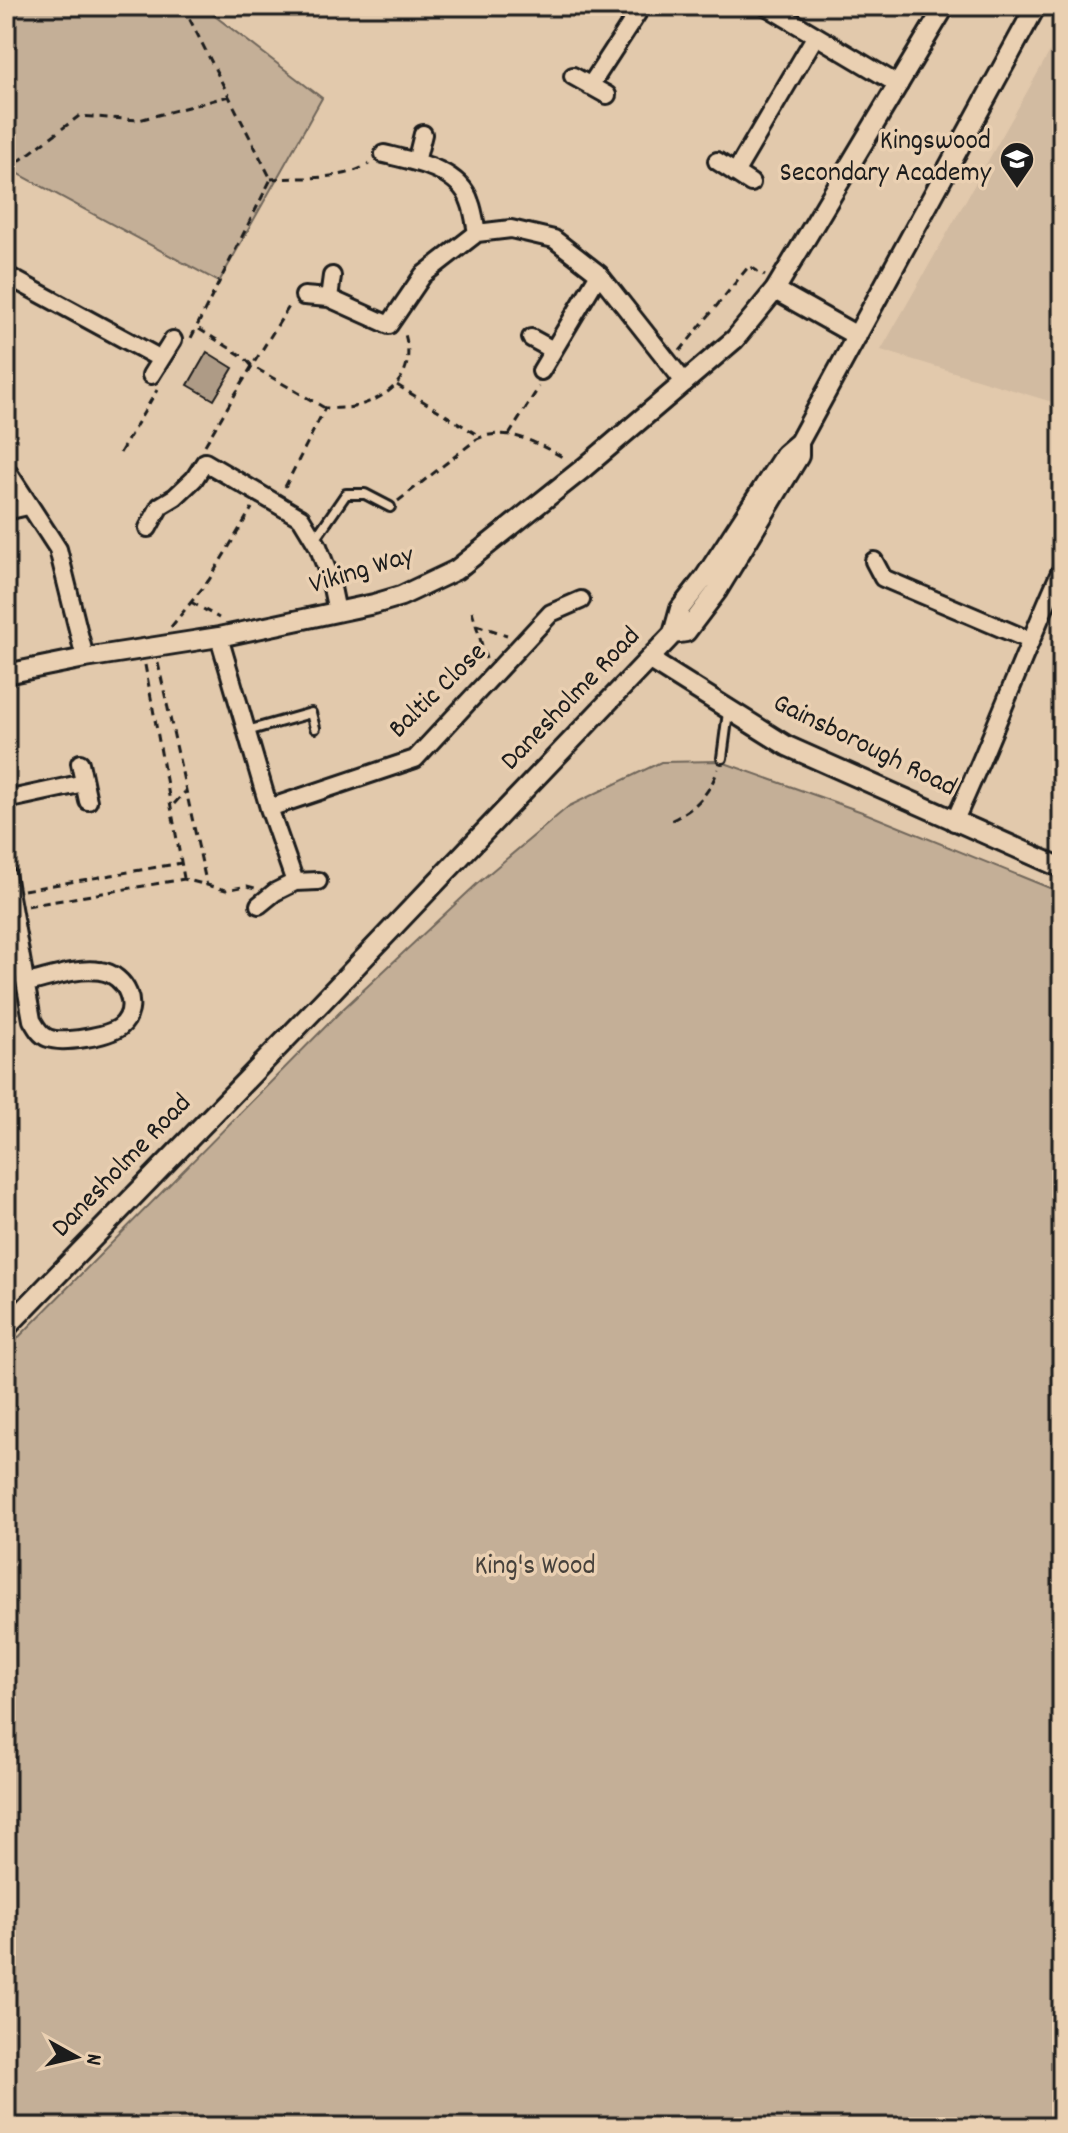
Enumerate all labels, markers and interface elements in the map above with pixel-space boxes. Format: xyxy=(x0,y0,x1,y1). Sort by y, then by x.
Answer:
place label: Kingswood Secondary Academy xyxy=(780,123,992,195)
school or university icon: Kingswood Secondary Academy xyxy=(998,140,1036,190)
street label: Viking Way xyxy=(305,537,420,607)
street label: Danesholme Road xyxy=(493,619,651,781)
street label: Baltic Close xyxy=(381,635,497,749)
street label: Gainsborough Road xyxy=(765,685,963,809)
street label: Danesholme Road xyxy=(44,1086,202,1248)
park label: King's Wood xyxy=(474,1548,596,1588)
north arrow xyxy=(36,2017,116,2097)
text: N xyxy=(76,2052,108,2067)

